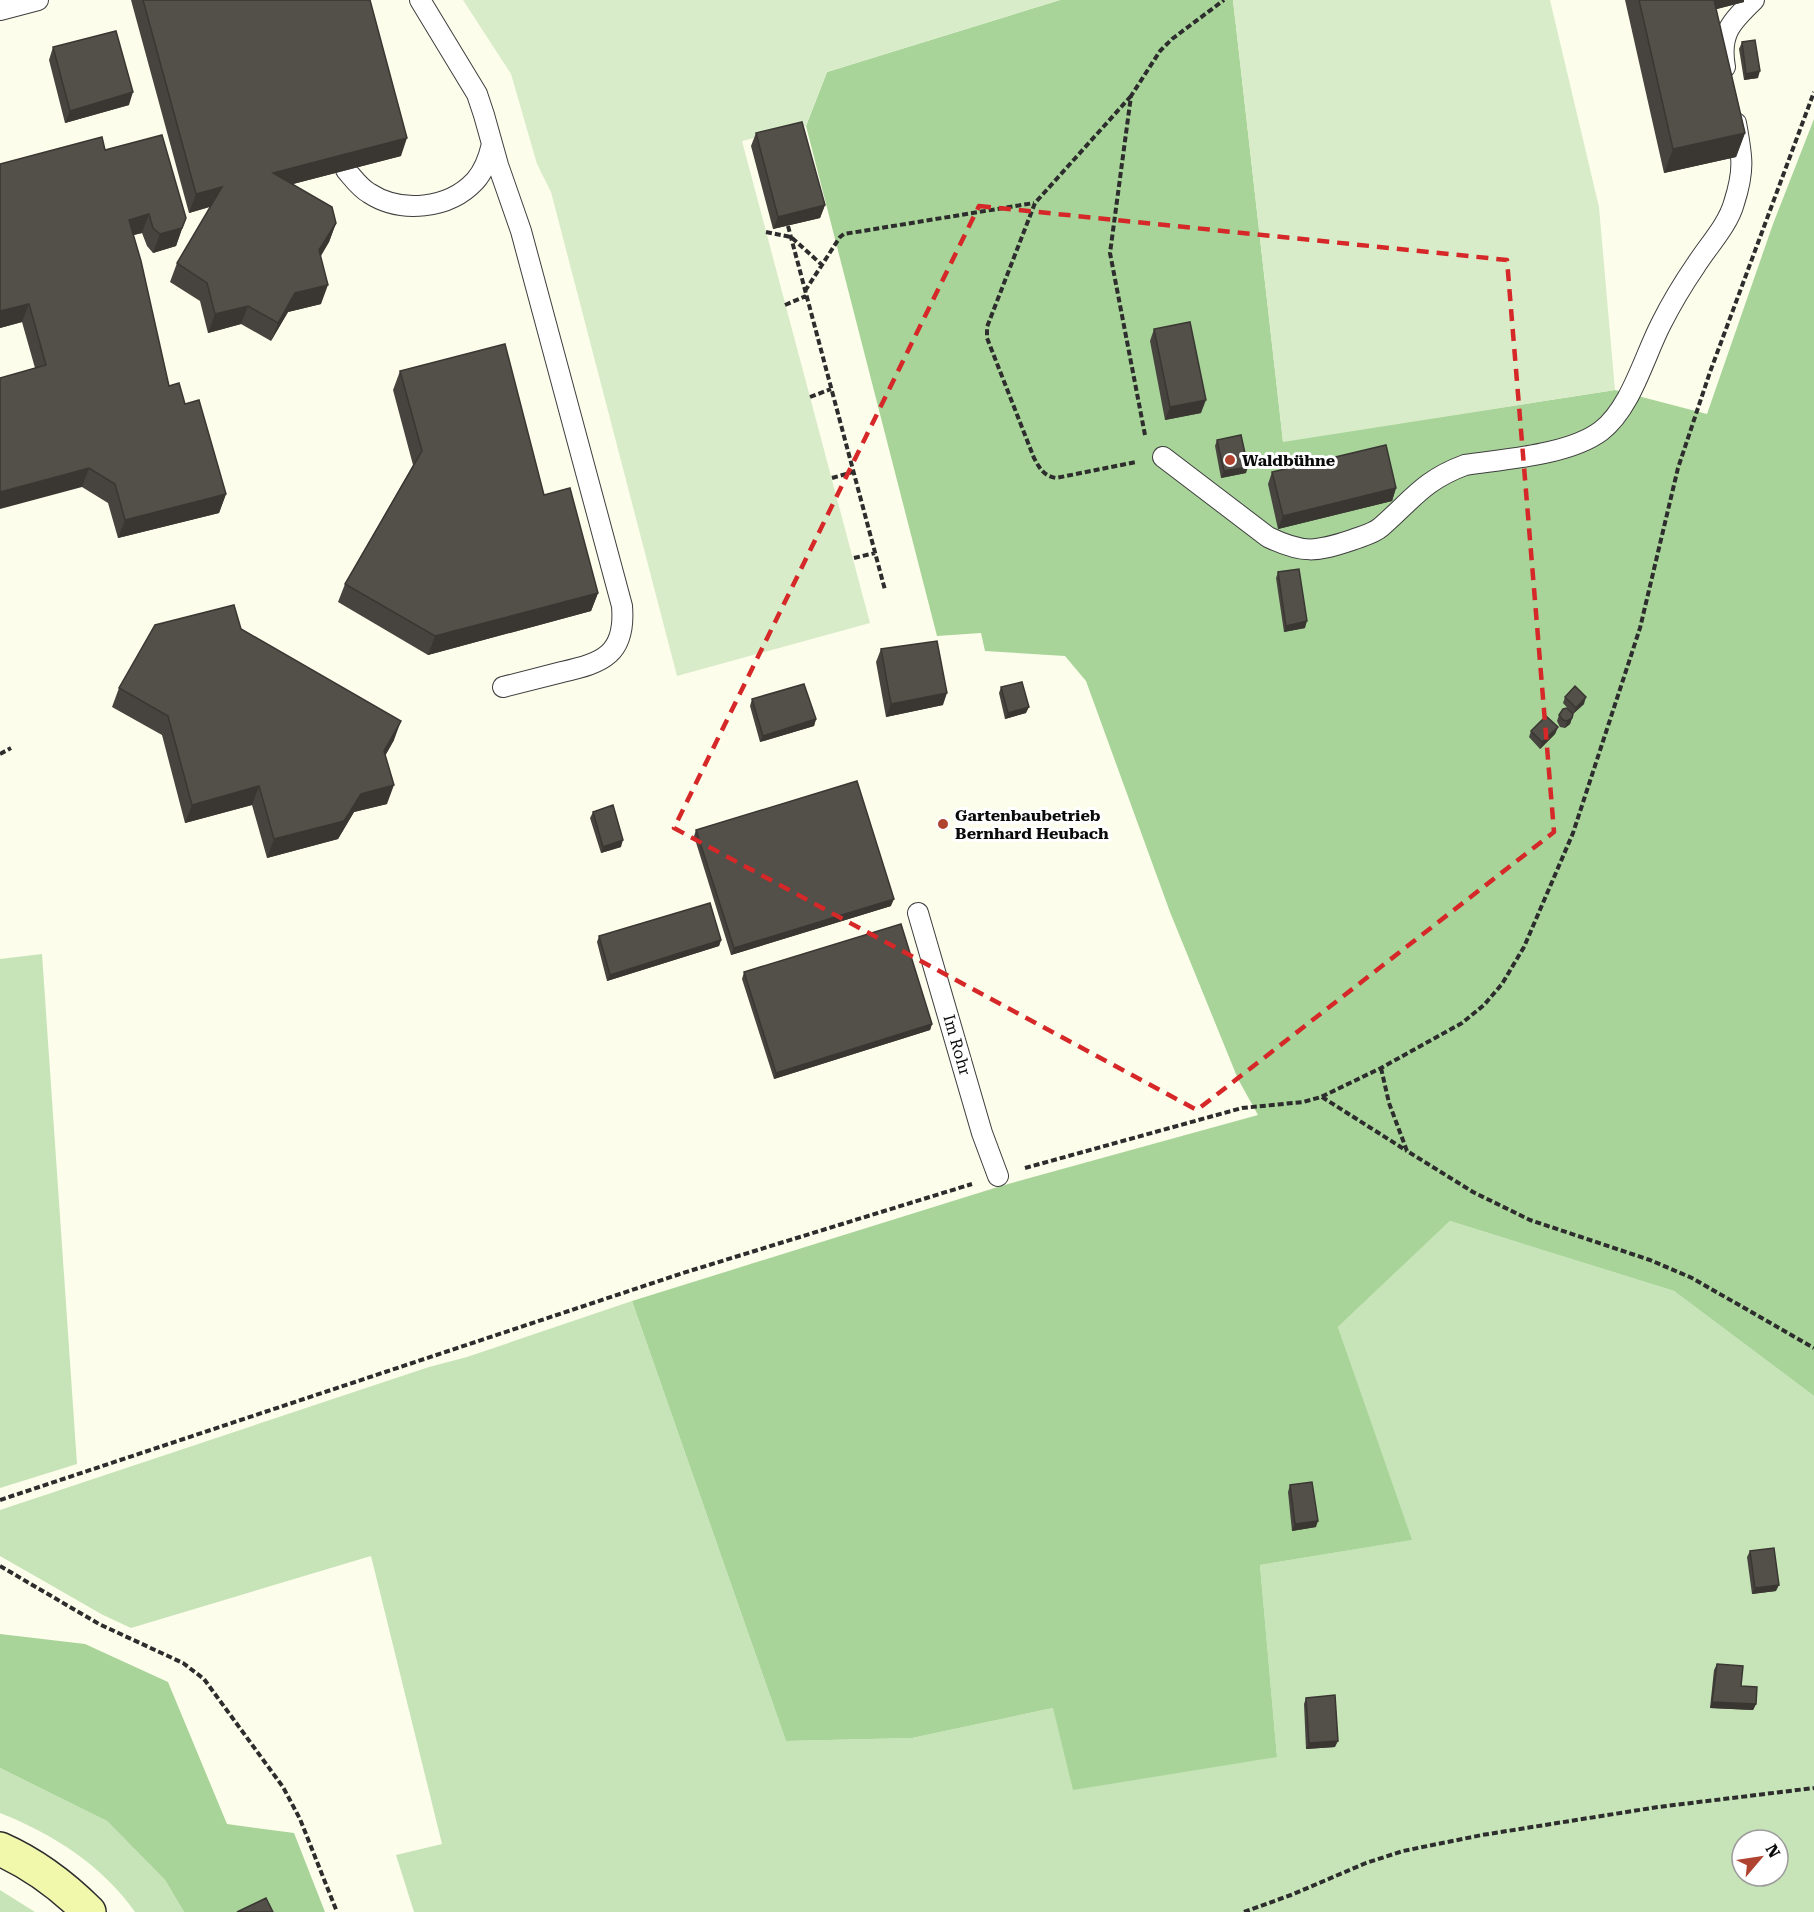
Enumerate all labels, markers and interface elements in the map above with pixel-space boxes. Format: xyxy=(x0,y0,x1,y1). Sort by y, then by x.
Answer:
place label: Waldbühne xyxy=(1242,451,1335,470)
marker: Waldbühne xyxy=(1223,453,1237,467)
place label: Gartenbaubetrieb Bernhard Heubach xyxy=(955,806,1109,843)
marker: Gartenbaubetrieb Bernhard Heubach xyxy=(936,817,950,831)
street label: Im Rohr xyxy=(939,1012,975,1078)
north arrow xyxy=(1730,1828,1790,1888)
text: N xyxy=(1761,1841,1784,1861)

